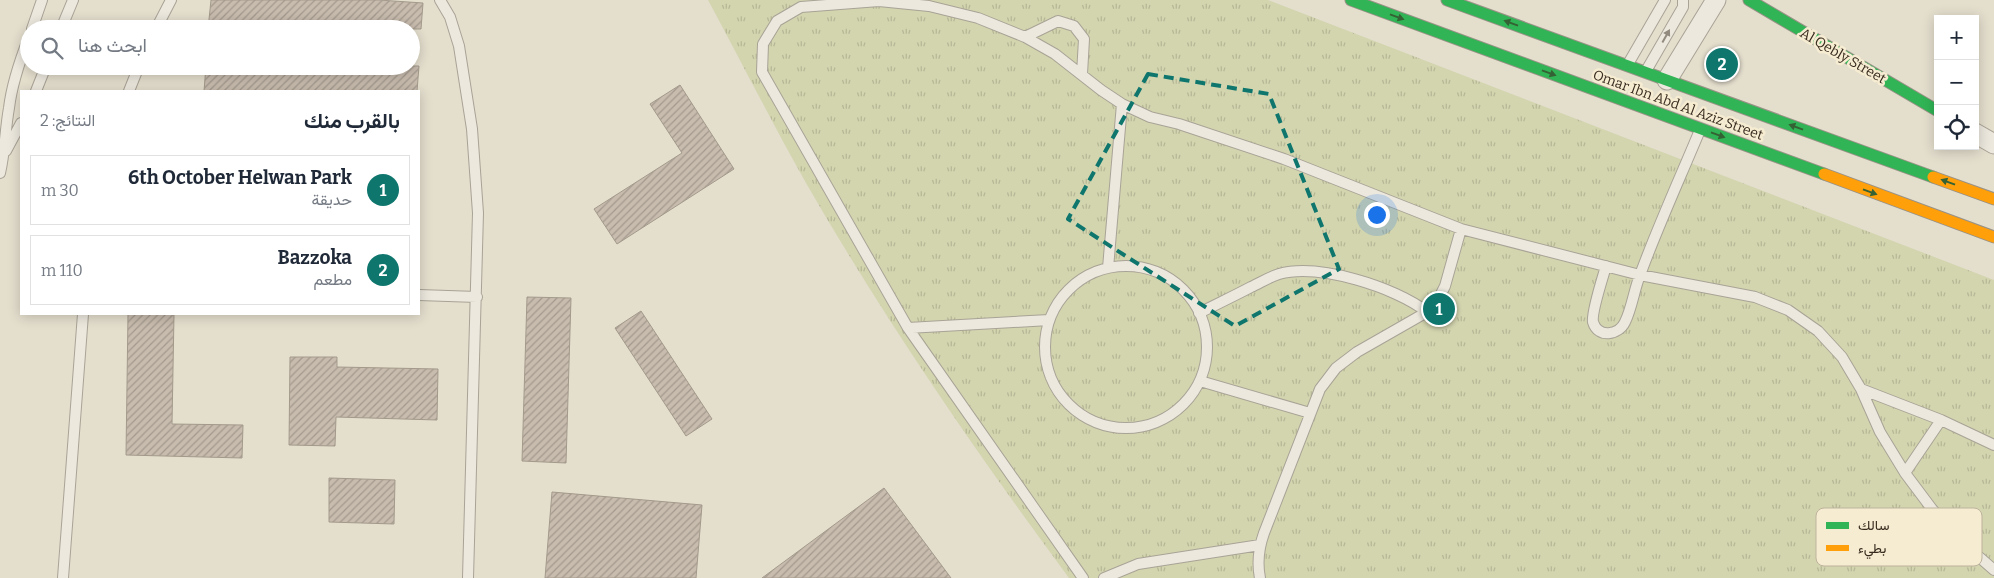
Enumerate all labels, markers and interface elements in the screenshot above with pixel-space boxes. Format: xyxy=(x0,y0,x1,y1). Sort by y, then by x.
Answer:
one-way arrow xyxy=(1389,14,1404,21)
map controls xyxy=(1934,15,1979,150)
button: + xyxy=(1934,15,1979,60)
one-way arrow xyxy=(1503,19,1518,27)
search box xyxy=(20,20,420,75)
street label: Al Qebly Street xyxy=(1797,25,1889,87)
one-way arrow xyxy=(1662,29,1670,44)
icon: search xyxy=(38,34,66,62)
text: ابحث هنا xyxy=(78,34,147,57)
pin: 2 xyxy=(1706,45,1738,83)
button: − xyxy=(1934,60,1979,105)
street label: Omar Ibn Abd Al Aziz Street xyxy=(1591,66,1765,144)
one-way arrow xyxy=(1542,69,1557,77)
button: locate xyxy=(1934,105,1979,150)
text: بالقرب منك xyxy=(304,108,400,134)
text: النتائج: 2 xyxy=(40,111,95,130)
one-way arrow xyxy=(1788,123,1803,130)
one-way arrow xyxy=(1711,131,1726,139)
text: 6th October Helwan Park xyxy=(128,166,352,189)
one-way arrow xyxy=(1940,178,1955,186)
text: 30 m xyxy=(41,181,79,200)
text: 1 xyxy=(380,181,386,200)
one-way arrow xyxy=(1863,189,1878,196)
text: حديقة xyxy=(312,190,352,209)
your location xyxy=(1364,202,1390,228)
text: Bazzoka xyxy=(278,246,352,269)
text: 110 m xyxy=(41,261,83,280)
text: 2 xyxy=(379,261,388,280)
text: مطعم xyxy=(313,270,352,289)
pin: 1 xyxy=(1423,290,1455,328)
legend xyxy=(1816,508,1982,566)
text: سالك xyxy=(1858,517,1889,534)
text: بطيء xyxy=(1858,540,1886,560)

